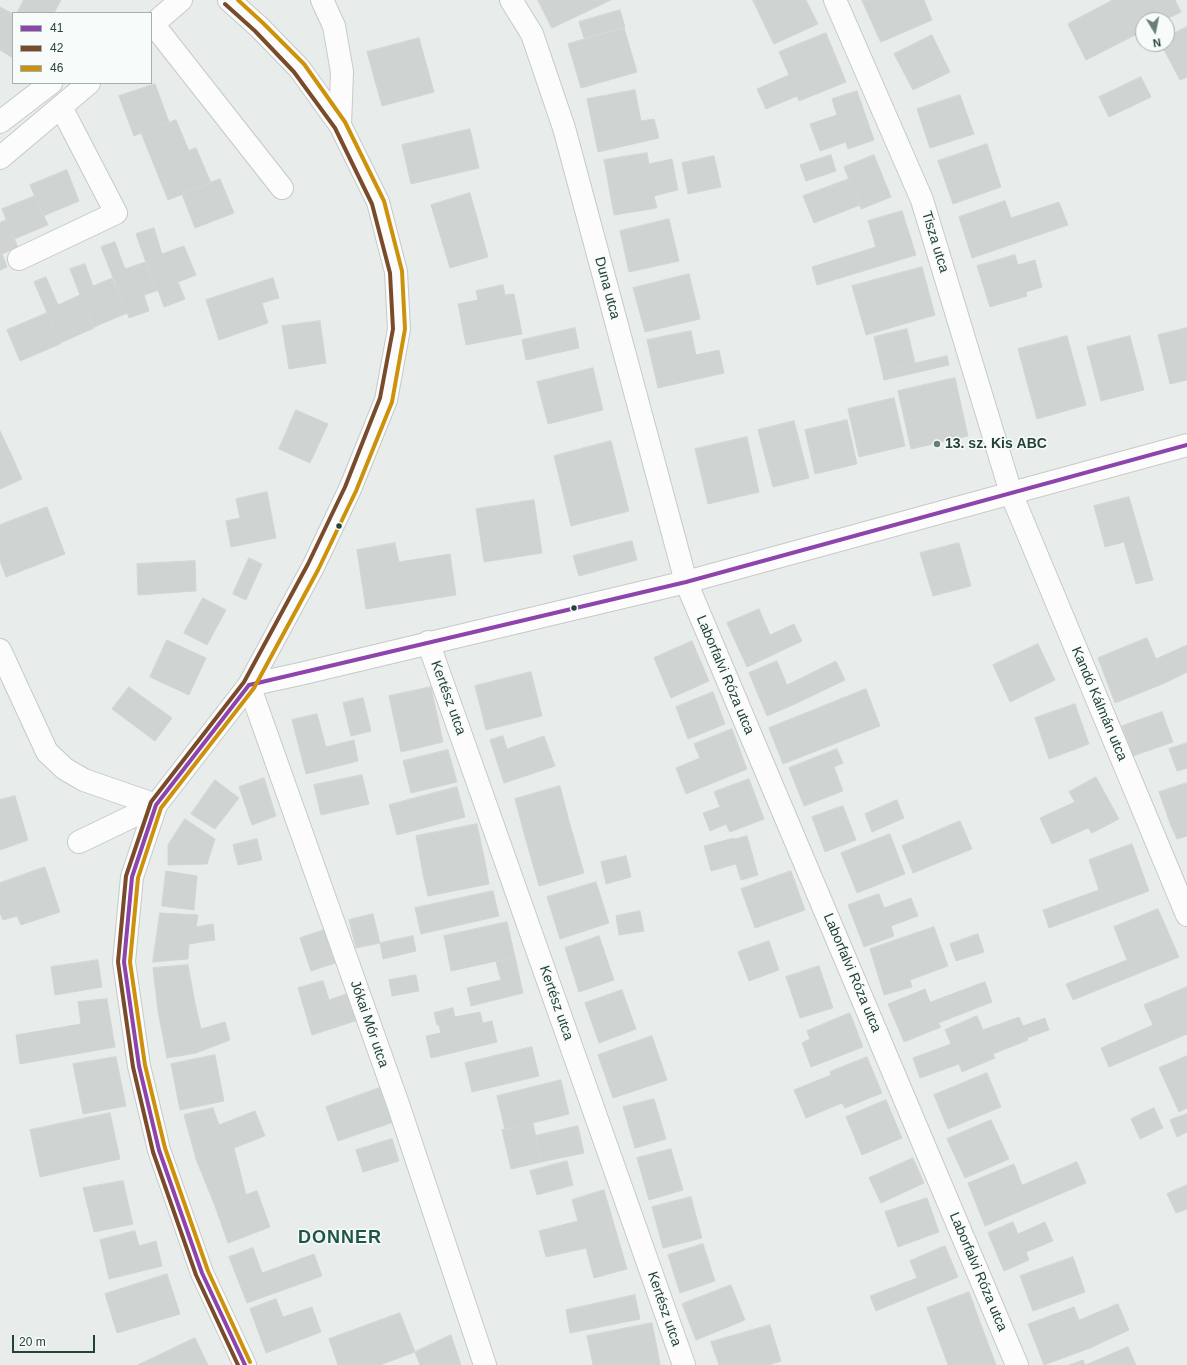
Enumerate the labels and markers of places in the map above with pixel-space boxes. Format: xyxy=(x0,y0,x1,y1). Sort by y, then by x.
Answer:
place label: 13. sz. Kis ABC xyxy=(945,436,1047,452)
marker: 13. sz. Kis ABC xyxy=(932,439,942,449)
unlabelled marker xyxy=(334,521,344,531)
unlabelled marker xyxy=(569,603,579,613)

